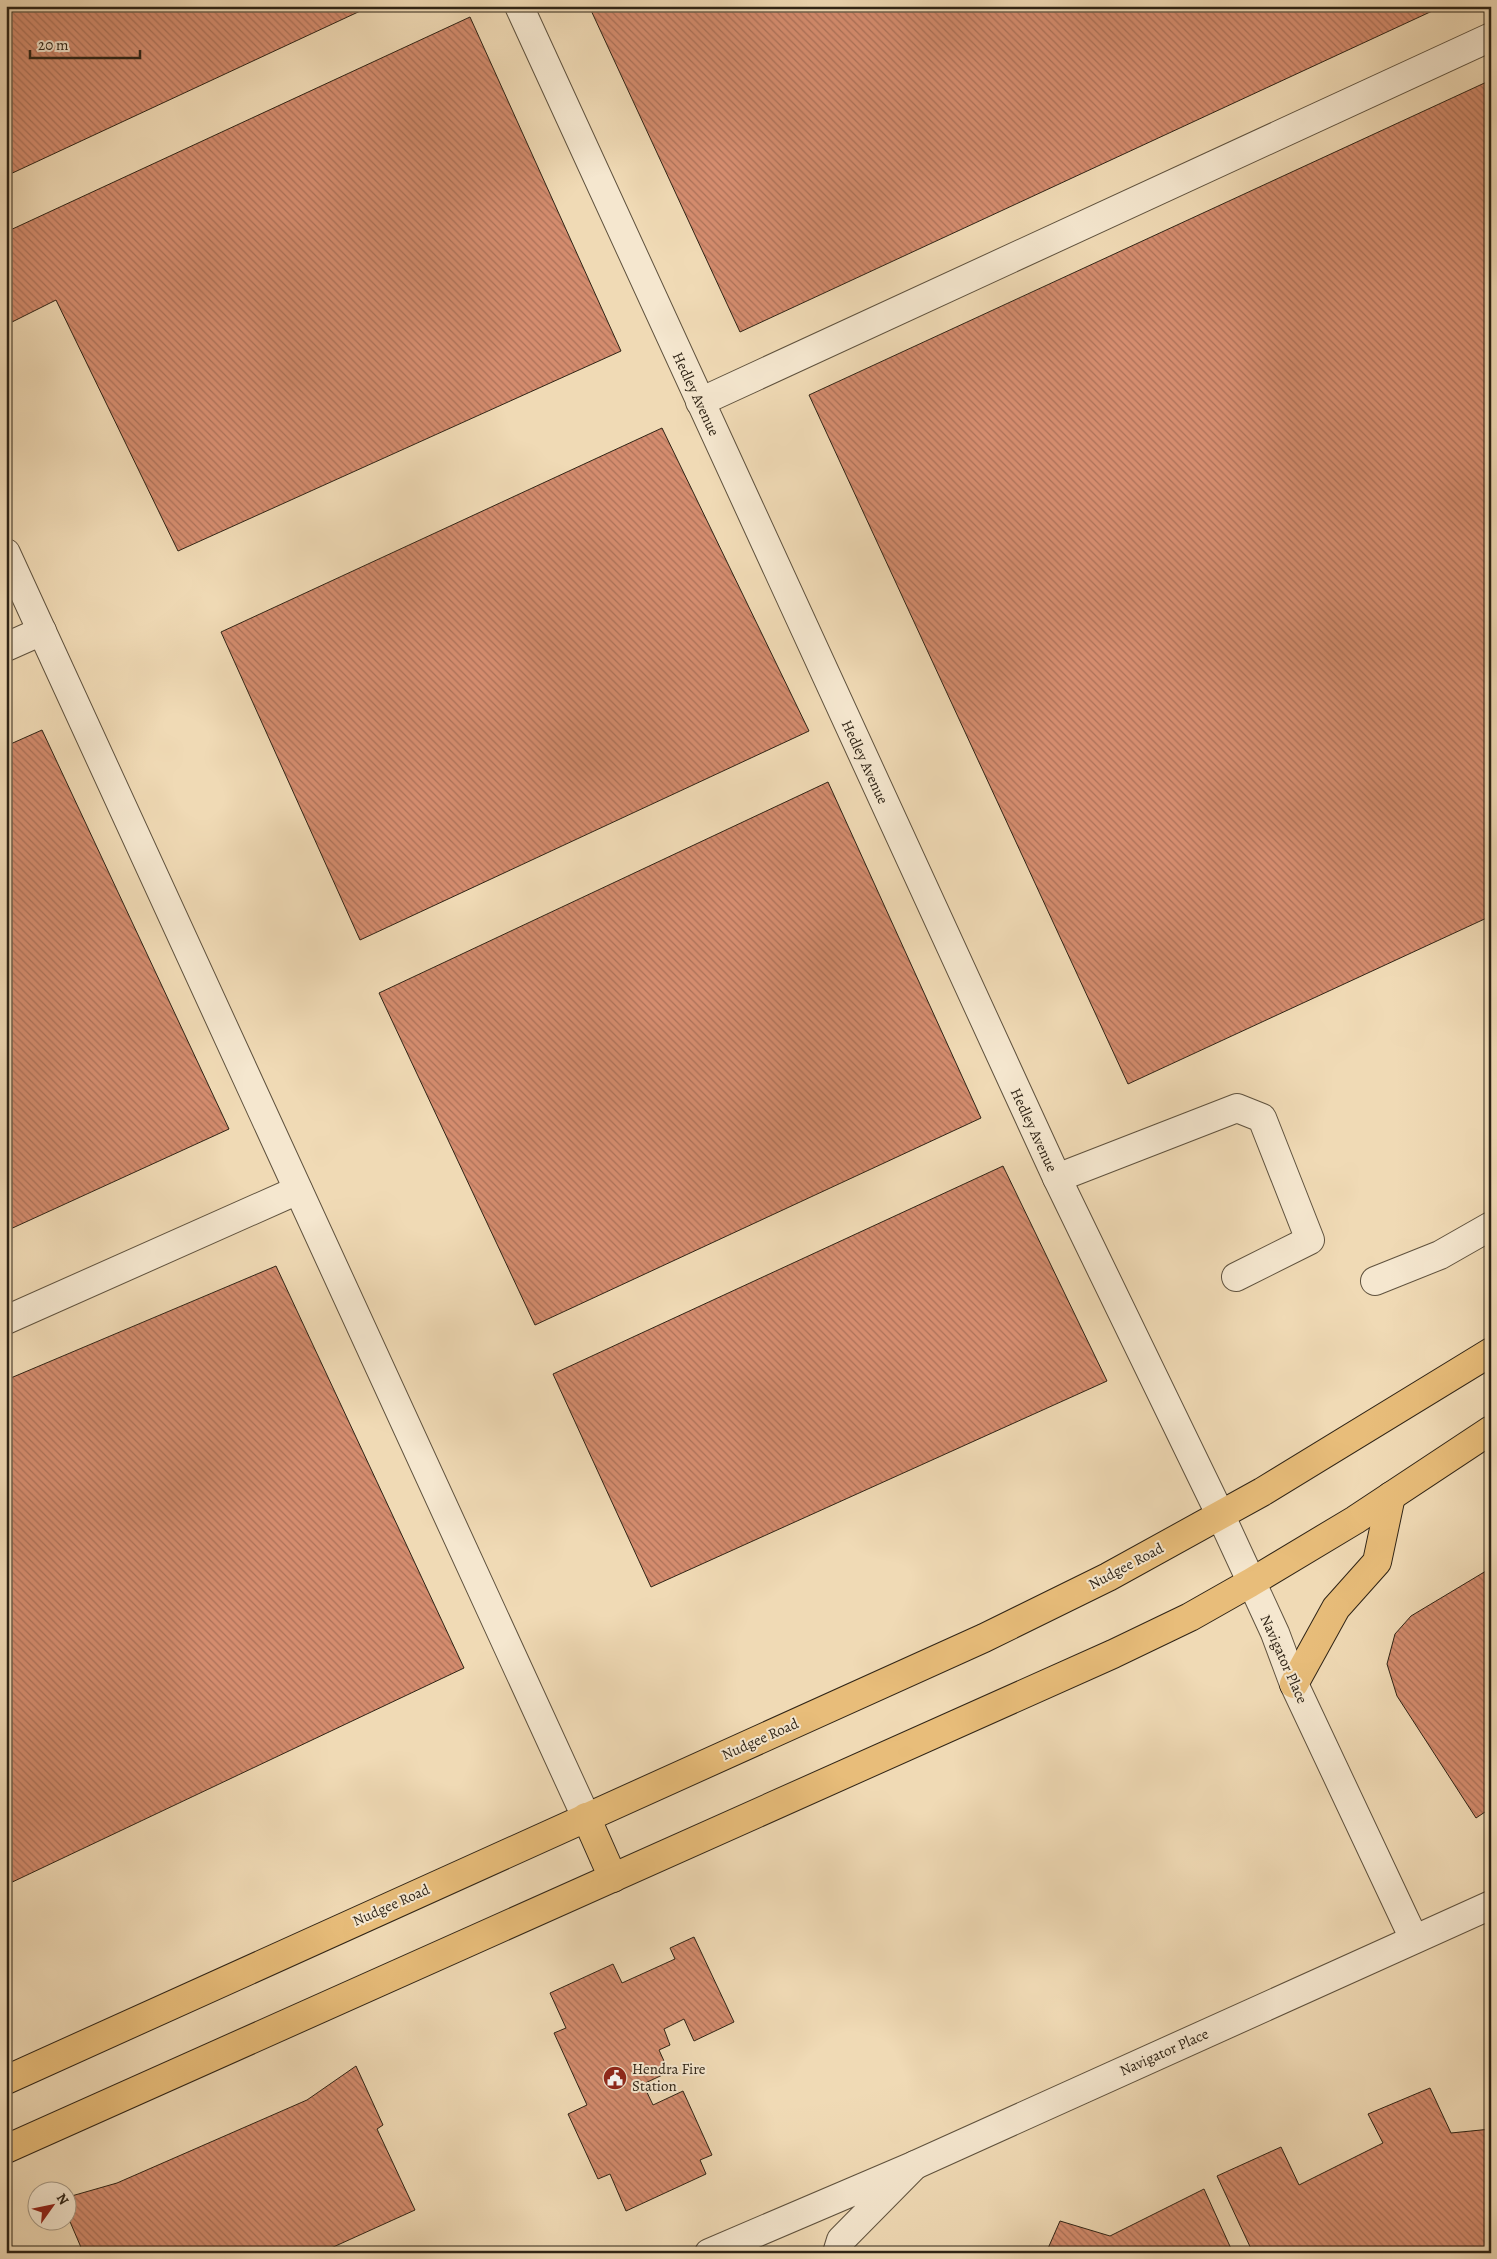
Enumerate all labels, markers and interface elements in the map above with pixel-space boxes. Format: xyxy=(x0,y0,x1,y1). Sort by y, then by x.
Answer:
scale bar xyxy=(30,28,140,60)
text: 20 m xyxy=(38,35,69,55)
street label: Hedley Avenue xyxy=(668,349,724,439)
street label: Hedley Avenue xyxy=(837,717,893,807)
street label: Hedley Avenue xyxy=(1006,1085,1062,1175)
street label: Nudgee Road xyxy=(1085,1537,1168,1594)
street label: Navigator Place xyxy=(1255,1611,1313,1707)
street label: Nudgee Road xyxy=(718,1713,802,1765)
street label: Nudgee Road xyxy=(349,1879,433,1931)
street label: Navigator Place xyxy=(1116,2023,1212,2081)
place label: Hendra Fire Station xyxy=(632,2059,706,2096)
public building icon: Hendra Fire Station xyxy=(602,2065,628,2091)
north arrow xyxy=(28,2182,78,2232)
text: N xyxy=(52,2190,73,2209)

